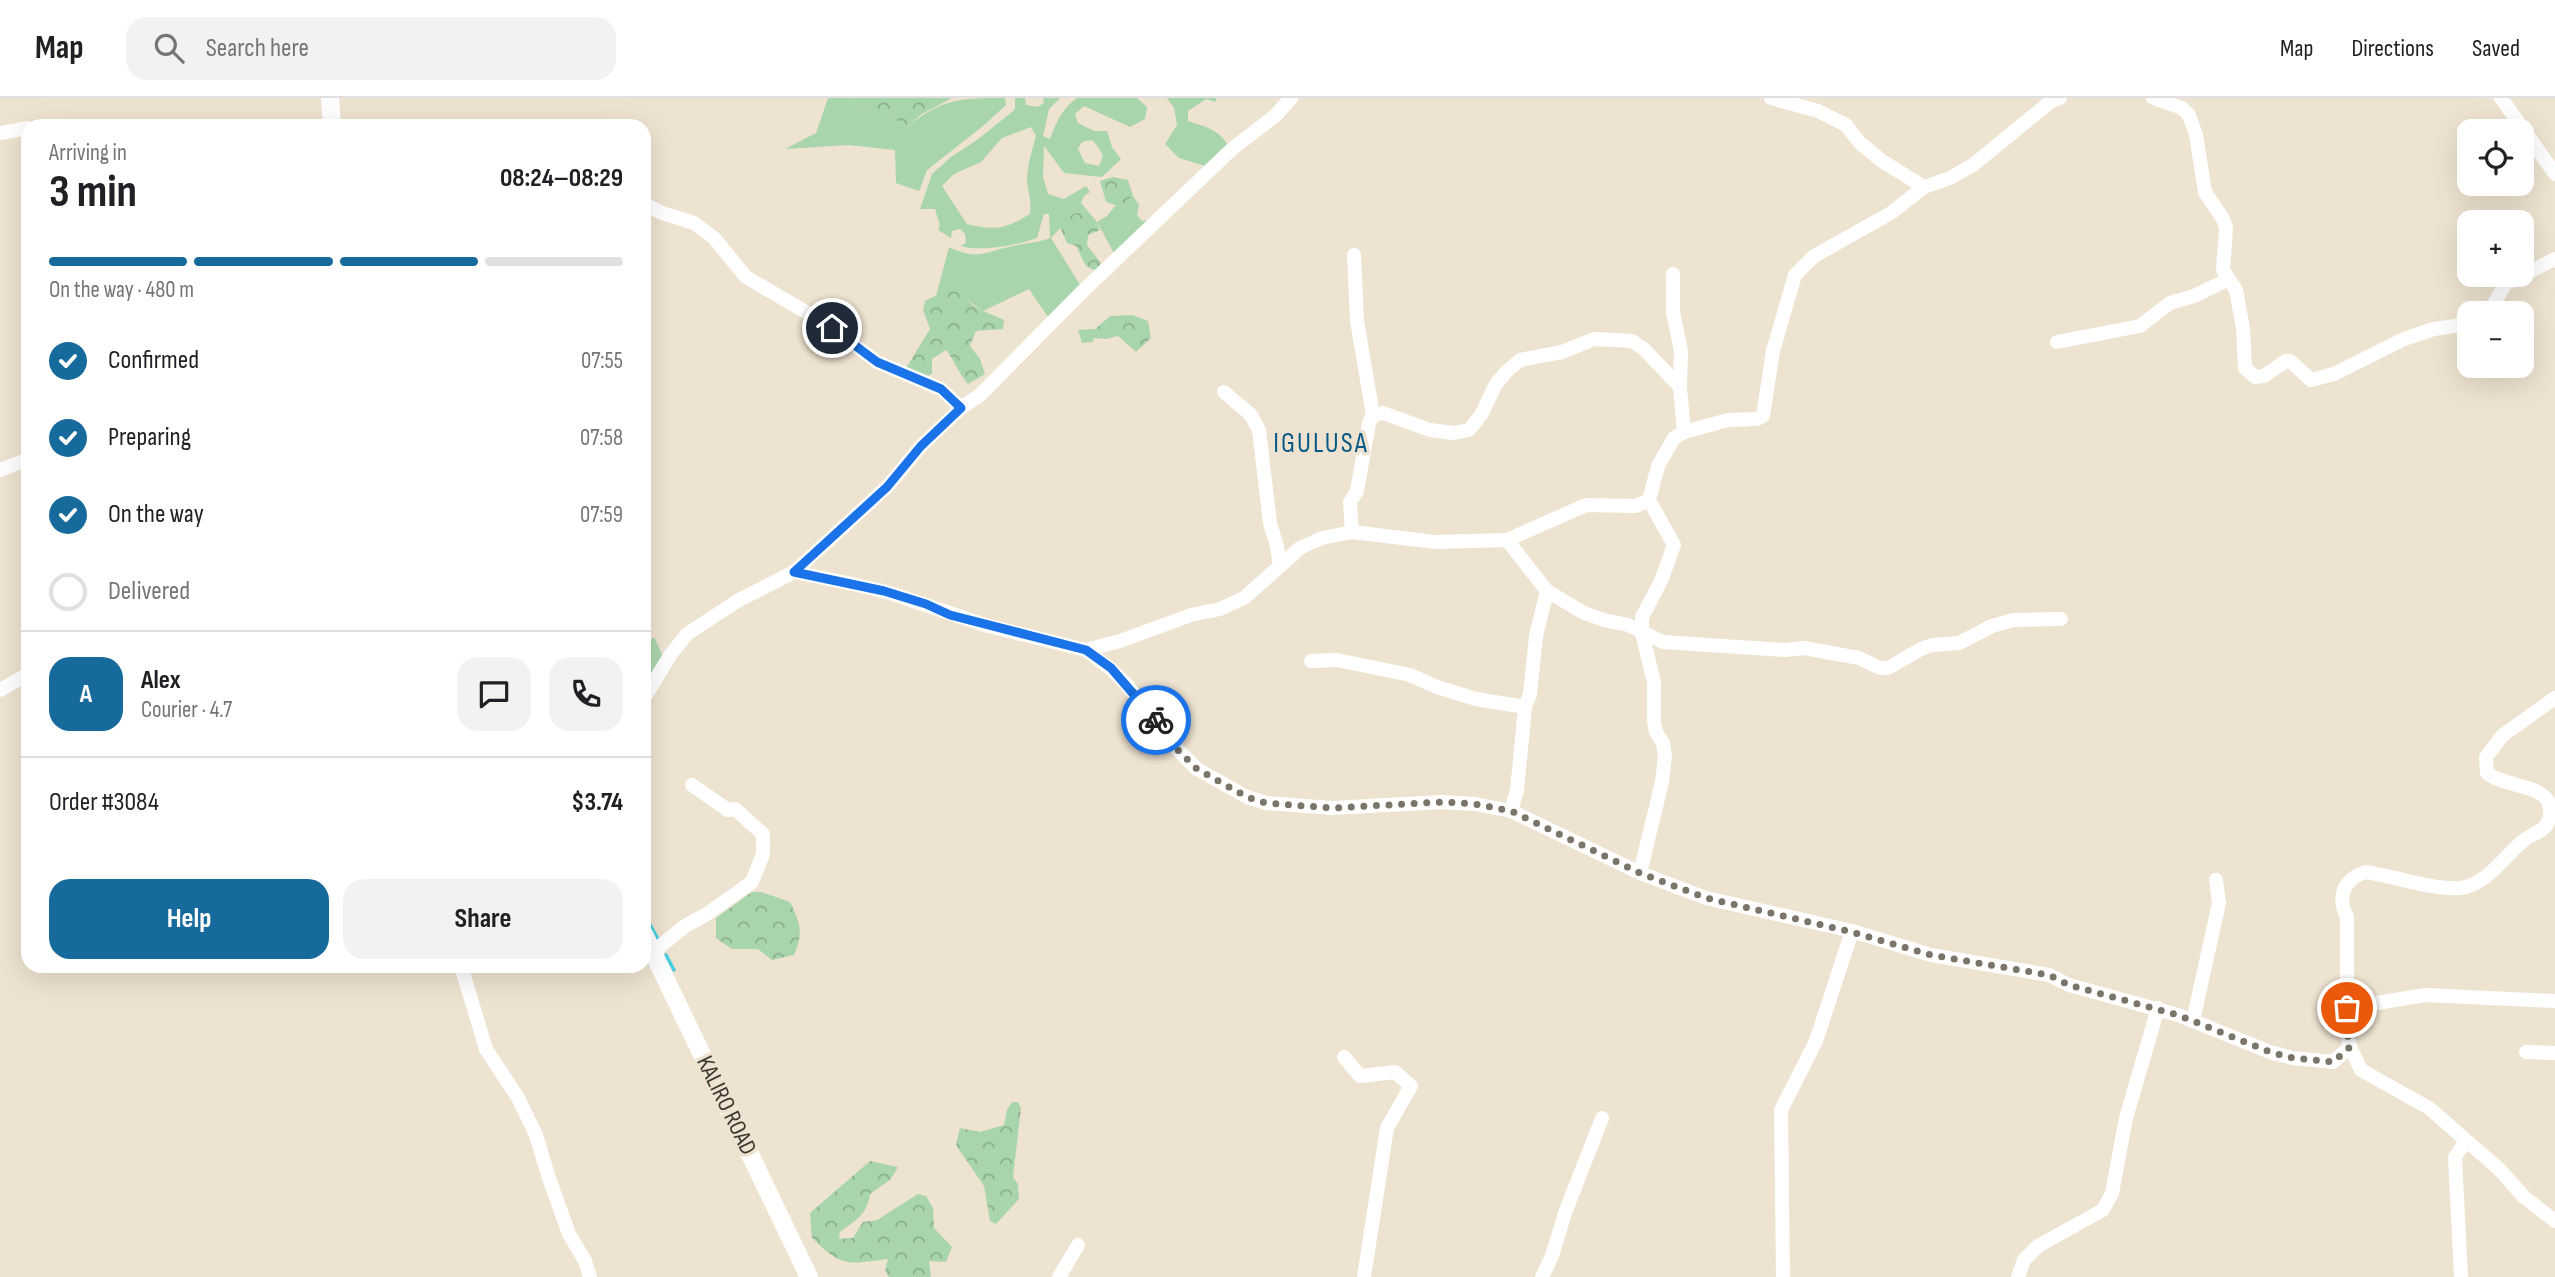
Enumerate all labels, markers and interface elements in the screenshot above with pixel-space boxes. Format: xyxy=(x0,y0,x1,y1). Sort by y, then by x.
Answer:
search box xyxy=(126,17,616,80)
text: Map xyxy=(35,28,84,68)
icon: search xyxy=(150,29,188,67)
text: Search here xyxy=(206,33,309,64)
text: Map xyxy=(2280,34,2313,63)
text: Directions xyxy=(2351,34,2434,63)
text: Saved xyxy=(2472,34,2520,63)
map controls xyxy=(2457,119,2534,378)
button: locate xyxy=(2457,119,2534,196)
text: Arriving in xyxy=(49,139,127,167)
text: 08:24–08:29 xyxy=(500,163,623,194)
text: 3 min xyxy=(49,165,137,220)
button: + xyxy=(2457,210,2534,287)
text: On the way · 480 m xyxy=(49,276,194,304)
pin xyxy=(802,298,862,358)
button: − xyxy=(2457,301,2534,378)
icon: home xyxy=(813,309,851,347)
icon: check xyxy=(49,342,87,380)
text: Confirmed xyxy=(108,345,199,376)
text: 07:55 xyxy=(581,347,623,375)
icon: check xyxy=(49,419,87,457)
text: Preparing xyxy=(108,422,191,453)
text: 07:58 xyxy=(580,424,623,452)
district label: IGULUSA xyxy=(1273,427,1369,460)
icon: check xyxy=(49,496,87,534)
text: On the way xyxy=(108,499,204,530)
text: 07:59 xyxy=(580,501,623,529)
text: Delivered xyxy=(108,576,190,607)
button: chat xyxy=(457,657,531,731)
button: phone xyxy=(549,657,623,731)
text: Alex xyxy=(141,665,181,696)
text: A xyxy=(80,679,92,710)
courier xyxy=(1121,685,1191,755)
text: Courier · 4.7 xyxy=(141,696,232,724)
icon: bike xyxy=(1137,701,1175,739)
text: Order #3084 xyxy=(49,787,159,818)
text: $3.74 xyxy=(571,787,623,818)
button: Help xyxy=(49,879,329,959)
button: Share xyxy=(343,879,623,959)
pin xyxy=(2317,978,2377,1038)
icon: bag xyxy=(2328,989,2366,1027)
street label: KALIRO ROAD xyxy=(690,1051,763,1159)

